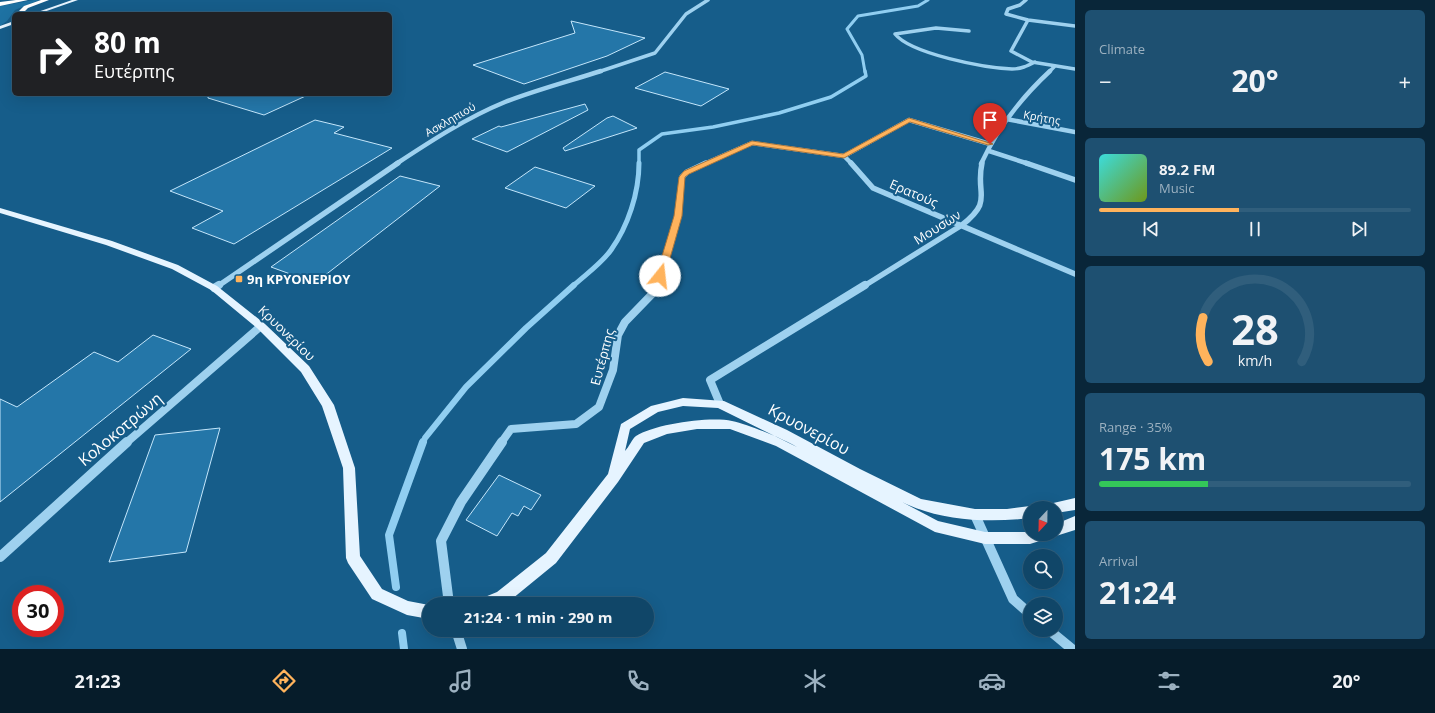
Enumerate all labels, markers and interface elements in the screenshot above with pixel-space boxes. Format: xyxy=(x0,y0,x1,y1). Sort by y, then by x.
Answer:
text: 80 m xyxy=(94,23,161,61)
icon: right xyxy=(28,28,80,80)
text: Climate xyxy=(1099,40,1145,58)
text: Ευτέρπης xyxy=(94,59,174,83)
text: 20° xyxy=(1231,60,1279,101)
text: − xyxy=(1099,66,1112,96)
text: + xyxy=(1398,66,1411,96)
street label: Ασκληπιού xyxy=(422,98,478,140)
pin xyxy=(973,103,1007,144)
street label: Κρήτης xyxy=(1022,106,1062,128)
icon: arrive xyxy=(979,109,1001,131)
text: 89.2 FM xyxy=(1159,159,1215,179)
street label: Ερατούς xyxy=(887,175,941,211)
text: Music xyxy=(1159,179,1194,197)
street label: Μουσών xyxy=(910,205,964,249)
icon: previous xyxy=(1140,218,1162,240)
icon: pause xyxy=(1244,218,1266,240)
icon: next xyxy=(1348,218,1370,240)
position arrow xyxy=(639,255,681,297)
place label: 9η ΚΡΥΟΝΕΡΙΟΥ xyxy=(247,270,351,288)
marker: 9η ΚΡΥΟΝΕΡΙΟΥ xyxy=(234,274,244,284)
street label: Κρυονερίου xyxy=(255,301,319,365)
text: 28 xyxy=(1231,301,1279,357)
street label: Ευτέρπης xyxy=(586,327,618,387)
text: km/h xyxy=(1238,351,1272,370)
street label: Κολοκοτρώνη xyxy=(73,387,167,471)
street label: Κρυονερίου xyxy=(764,398,854,460)
text: Range · 35% xyxy=(1099,418,1172,436)
text: 175 km xyxy=(1099,438,1206,479)
north arrow xyxy=(1023,501,1063,541)
map controls xyxy=(1023,501,1063,637)
button: search xyxy=(1023,549,1063,589)
text: Arrival xyxy=(1099,552,1138,570)
text: 21:24 xyxy=(1099,572,1176,613)
speed limit sign: 30 xyxy=(12,585,64,637)
button: layers xyxy=(1023,597,1063,637)
text: 21:24 · 1 min · 290 m xyxy=(464,607,612,627)
icon: directions xyxy=(270,667,298,695)
icon: music xyxy=(447,667,475,695)
icon: phone xyxy=(624,667,652,695)
icon: climate xyxy=(801,667,829,695)
icon: car xyxy=(978,667,1006,695)
icon: filters xyxy=(1155,667,1183,695)
text: 21:23 xyxy=(75,669,121,693)
text: 20° xyxy=(1332,669,1360,693)

